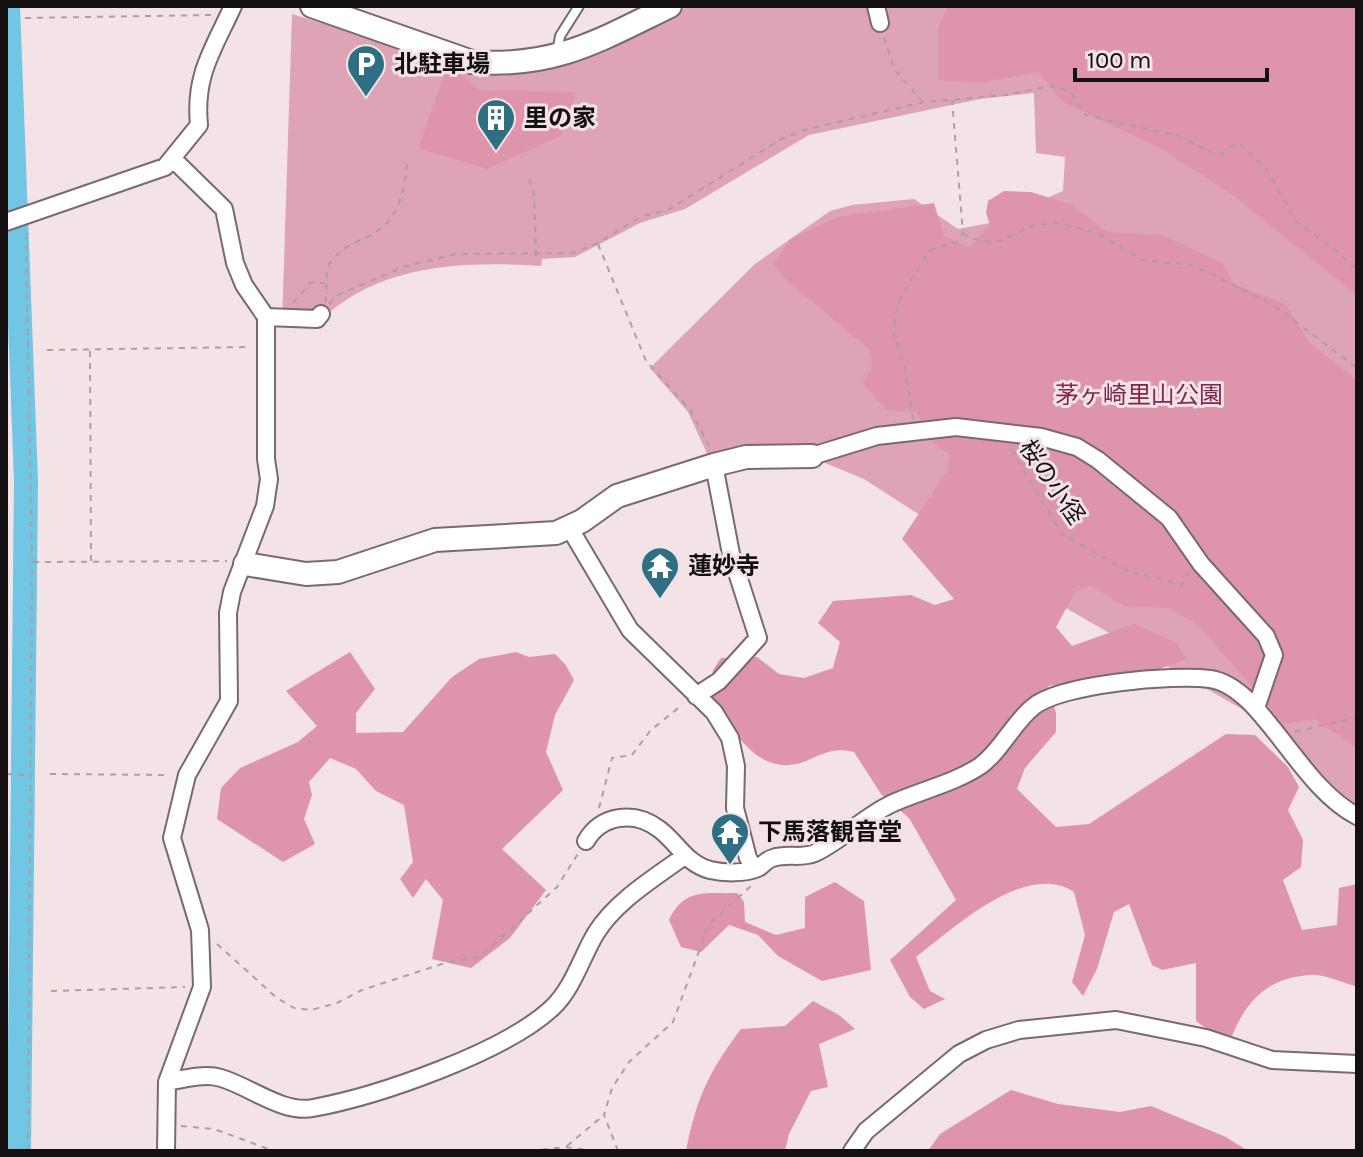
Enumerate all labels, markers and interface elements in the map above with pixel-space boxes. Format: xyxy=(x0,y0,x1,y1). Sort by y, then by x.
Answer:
scale bar xyxy=(1075,32,1267,82)
parking icon: 北駐車場 xyxy=(345,43,387,98)
text: 100 m xyxy=(1087,46,1152,74)
place label: 北駐車場 xyxy=(394,50,490,78)
building icon: 里の家 xyxy=(475,97,517,152)
place label: 里の家 xyxy=(524,104,596,132)
park label: 茅ヶ崎里山公園 xyxy=(1055,381,1223,409)
street label: 桜の小径 xyxy=(1014,434,1090,530)
temple icon: 蓮妙寺 xyxy=(639,545,681,600)
place label: 蓮妙寺 xyxy=(688,552,760,580)
temple icon: 下馬落観音堂 xyxy=(709,811,751,866)
place label: 下馬落観音堂 xyxy=(758,818,902,846)

